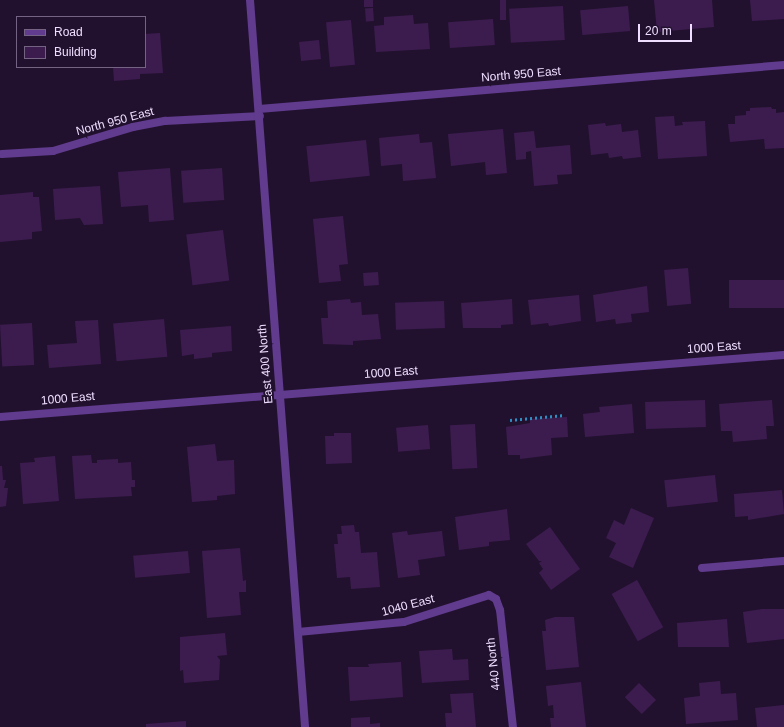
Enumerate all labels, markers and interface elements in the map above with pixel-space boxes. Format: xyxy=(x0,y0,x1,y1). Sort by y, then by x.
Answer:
legend xyxy=(16,16,146,68)
scale bar xyxy=(640,16,694,42)
text: 20 m xyxy=(645,24,672,38)
text: Road xyxy=(54,25,83,39)
text: Building xyxy=(54,45,97,59)
street label: North 950 East xyxy=(481,64,561,86)
street label: North 950 East xyxy=(74,105,156,139)
street label: East 400 North xyxy=(255,324,277,404)
street label: 1000 East xyxy=(687,339,741,357)
street label: 1000 East xyxy=(364,364,418,382)
street label: 1000 East xyxy=(40,389,96,409)
street label: 1040 East xyxy=(380,592,436,620)
street label: 440 North xyxy=(484,637,504,691)

